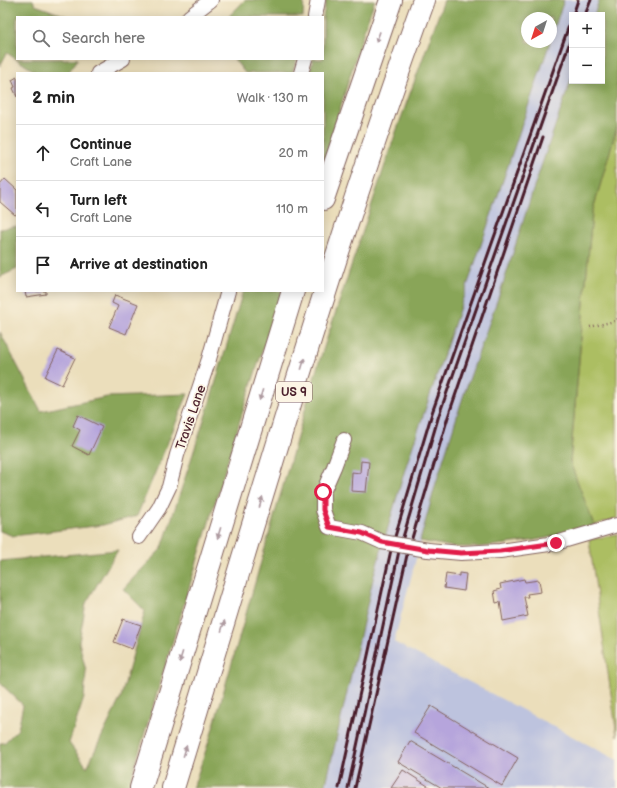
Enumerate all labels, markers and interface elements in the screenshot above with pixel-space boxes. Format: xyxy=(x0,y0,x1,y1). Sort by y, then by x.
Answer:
north arrow xyxy=(521,12,557,48)
map controls xyxy=(569,12,605,84)
button: + xyxy=(569,12,605,48)
search box xyxy=(16,16,324,60)
icon: search xyxy=(30,27,52,49)
text: Search here xyxy=(62,29,145,48)
one-way arrow xyxy=(374,31,380,43)
button: − xyxy=(569,48,605,84)
text: 2 min xyxy=(32,88,75,108)
text: Walk · 130 m xyxy=(237,90,308,106)
text: Continue xyxy=(70,135,132,154)
icon: ahead xyxy=(32,142,54,164)
text: 20 m xyxy=(278,145,308,161)
text: Craft Lane xyxy=(70,154,132,170)
text: Turn left xyxy=(70,191,127,210)
icon: left xyxy=(32,198,54,220)
text: 110 m xyxy=(276,201,308,217)
text: Craft Lane xyxy=(70,210,132,226)
icon: arrive xyxy=(32,254,54,276)
text: Arrive at destination xyxy=(70,255,208,274)
one-way arrow xyxy=(300,358,306,370)
street label: Travis Lane xyxy=(172,382,210,452)
road number: US 9 xyxy=(276,382,312,402)
one-way arrow xyxy=(258,389,264,401)
route start xyxy=(314,483,332,501)
one-way arrow xyxy=(258,496,264,508)
one-way arrow xyxy=(216,527,222,539)
route end xyxy=(547,534,565,552)
one-way arrow xyxy=(220,620,226,632)
one-way arrow xyxy=(178,652,184,664)
one-way arrow xyxy=(182,744,188,756)

